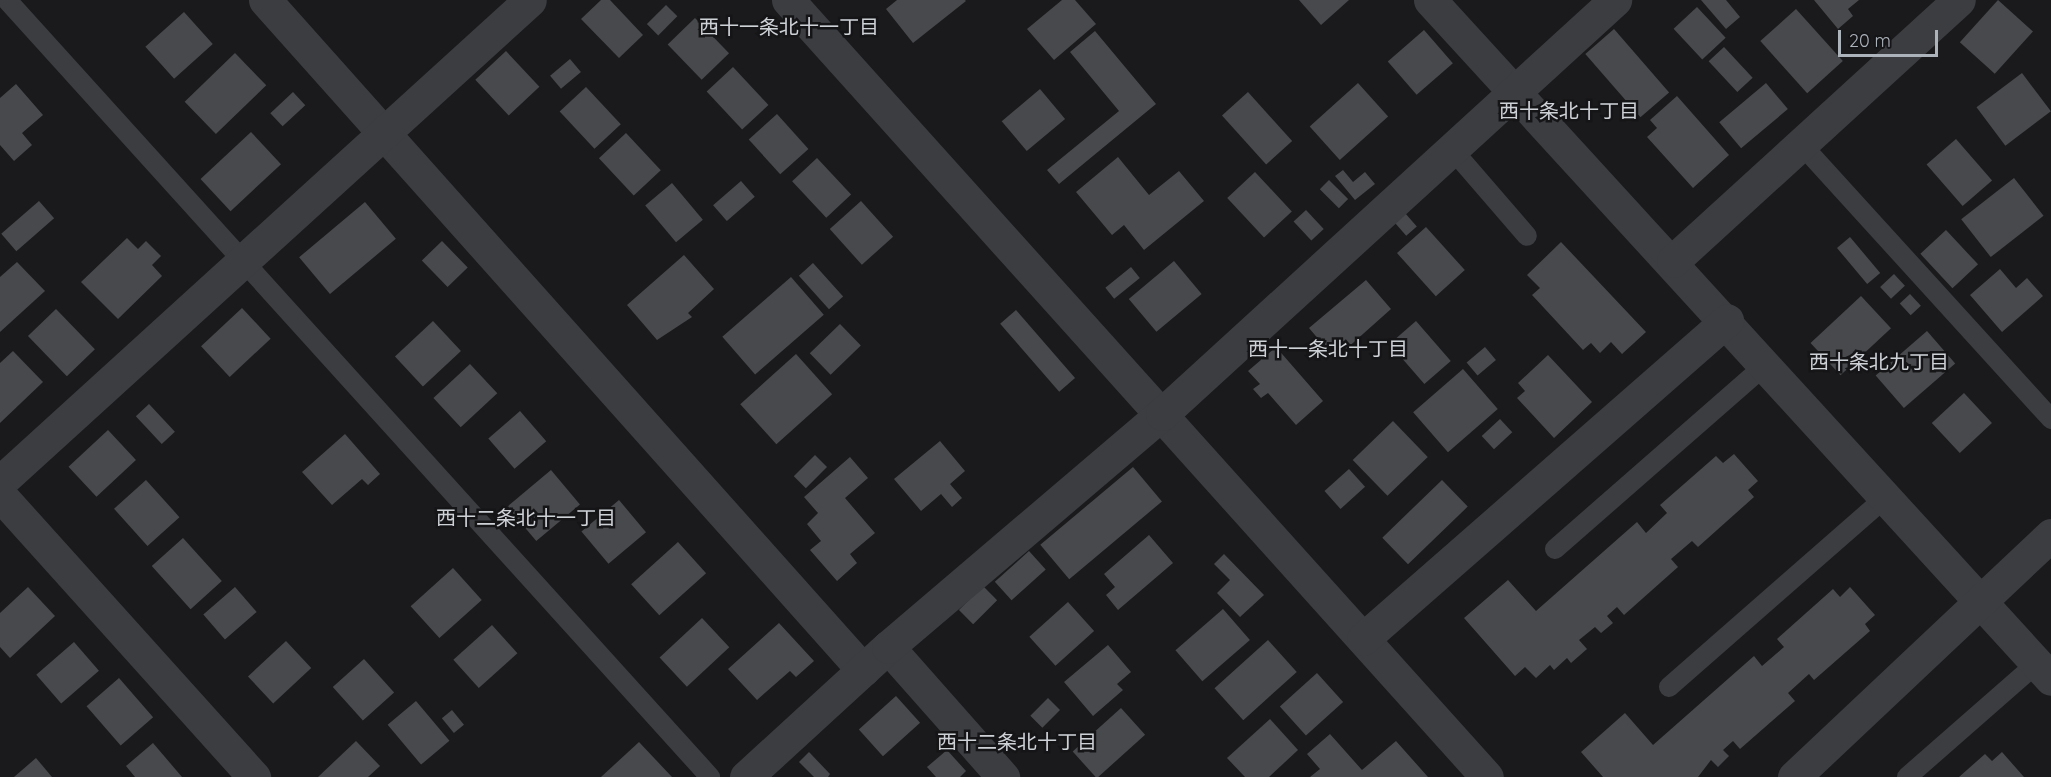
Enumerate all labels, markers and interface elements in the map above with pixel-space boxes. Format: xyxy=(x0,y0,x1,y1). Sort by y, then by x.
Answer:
district label: 西十一条北十一丁目 xyxy=(699,14,879,38)
scale bar xyxy=(1841,18,1942,56)
text: 20 m xyxy=(1849,29,1891,52)
district label: 西十条北十丁目 xyxy=(1499,98,1639,122)
district label: 西十一条北十丁目 xyxy=(1248,336,1408,360)
district label: 西十条北九丁目 xyxy=(1809,349,1949,373)
district label: 西十二条北十一丁目 xyxy=(436,505,616,529)
district label: 西十二条北十丁目 xyxy=(937,729,1097,753)

